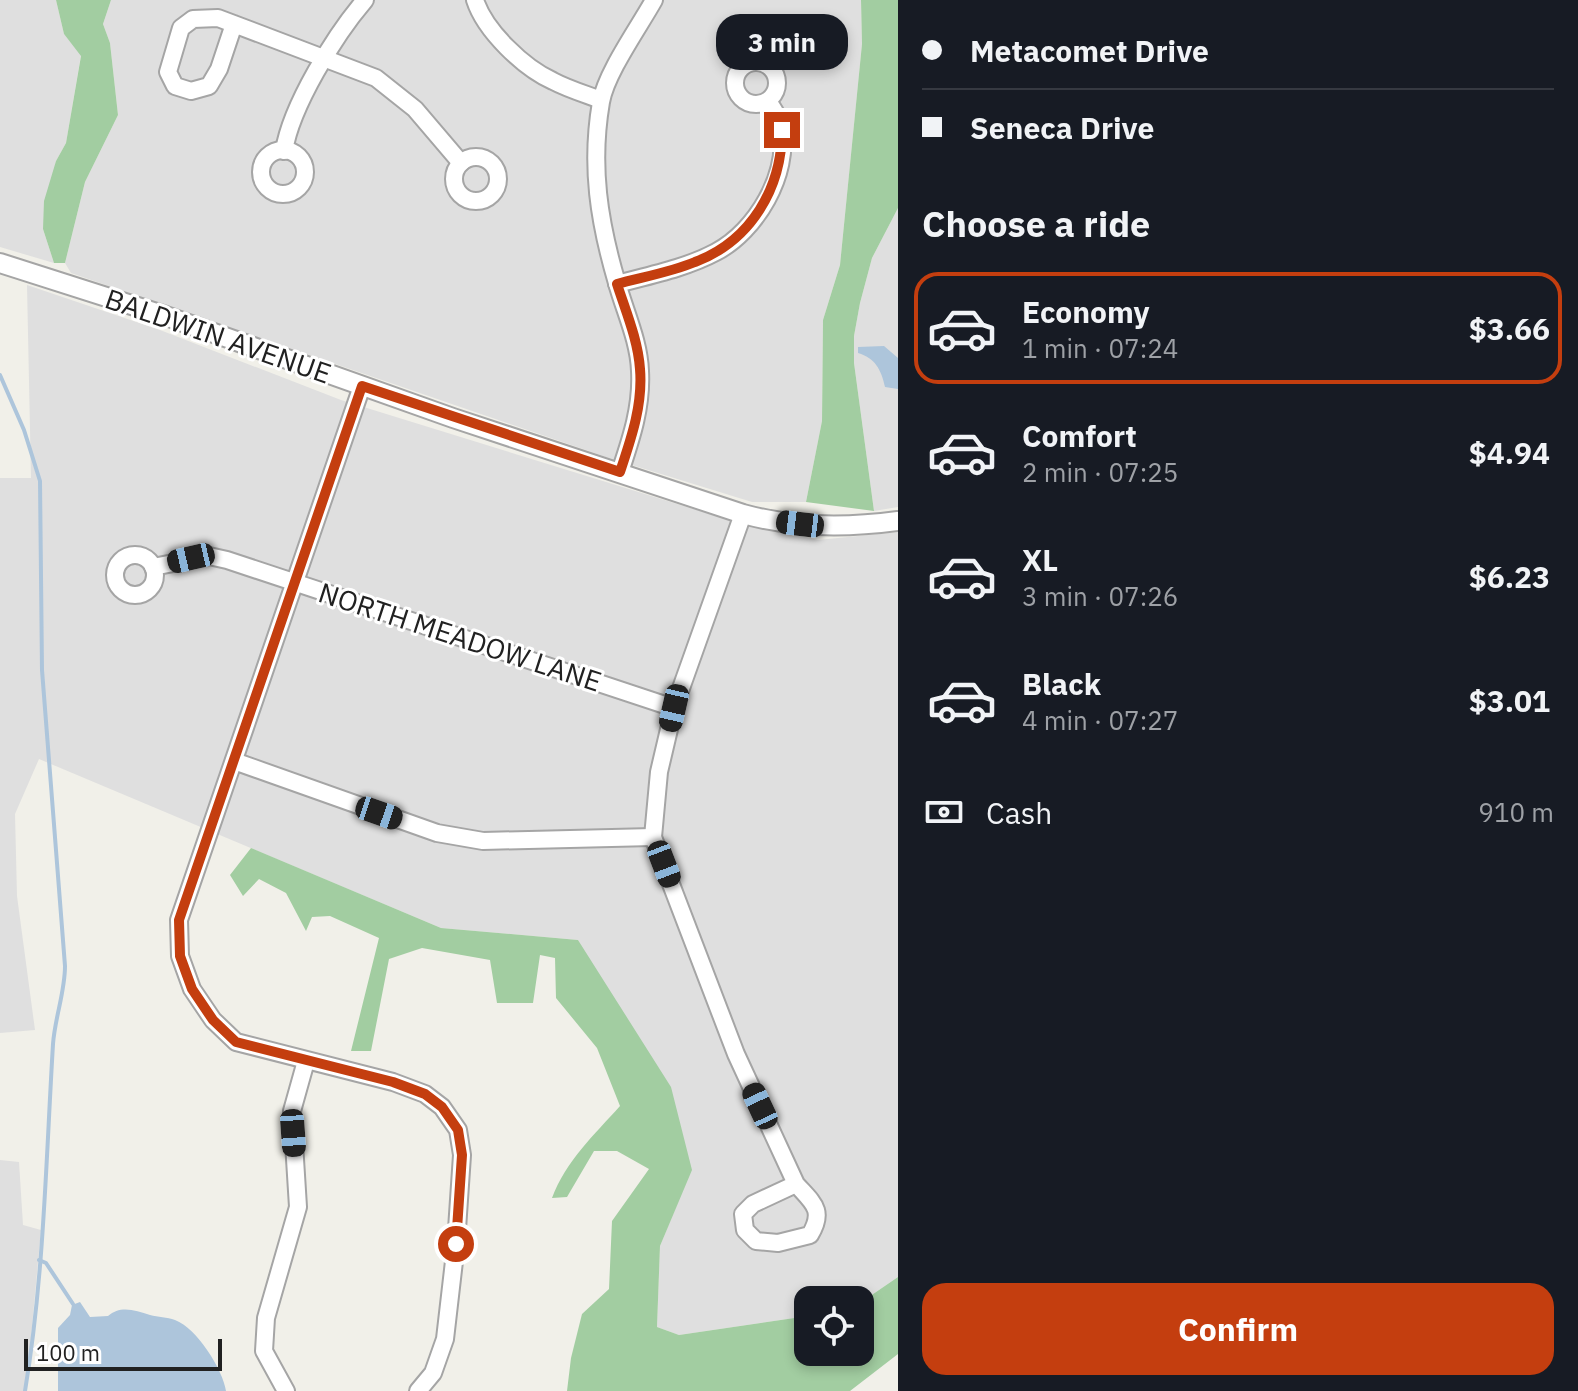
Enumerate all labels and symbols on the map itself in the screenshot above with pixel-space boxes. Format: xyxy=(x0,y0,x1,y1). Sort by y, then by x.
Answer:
callout: 3 min xyxy=(716,14,848,70)
route end xyxy=(764,112,800,148)
street label: BALDWIN AVENUE xyxy=(100,280,336,392)
car xyxy=(775,509,825,539)
car xyxy=(165,541,217,575)
street label: NORTH MEADOW LANE xyxy=(314,573,606,700)
car xyxy=(657,682,691,734)
car xyxy=(352,794,406,832)
car xyxy=(644,837,684,891)
car xyxy=(739,1079,781,1133)
car xyxy=(279,1108,307,1158)
route start xyxy=(438,1226,474,1262)
scale bar xyxy=(24,1335,222,1371)

